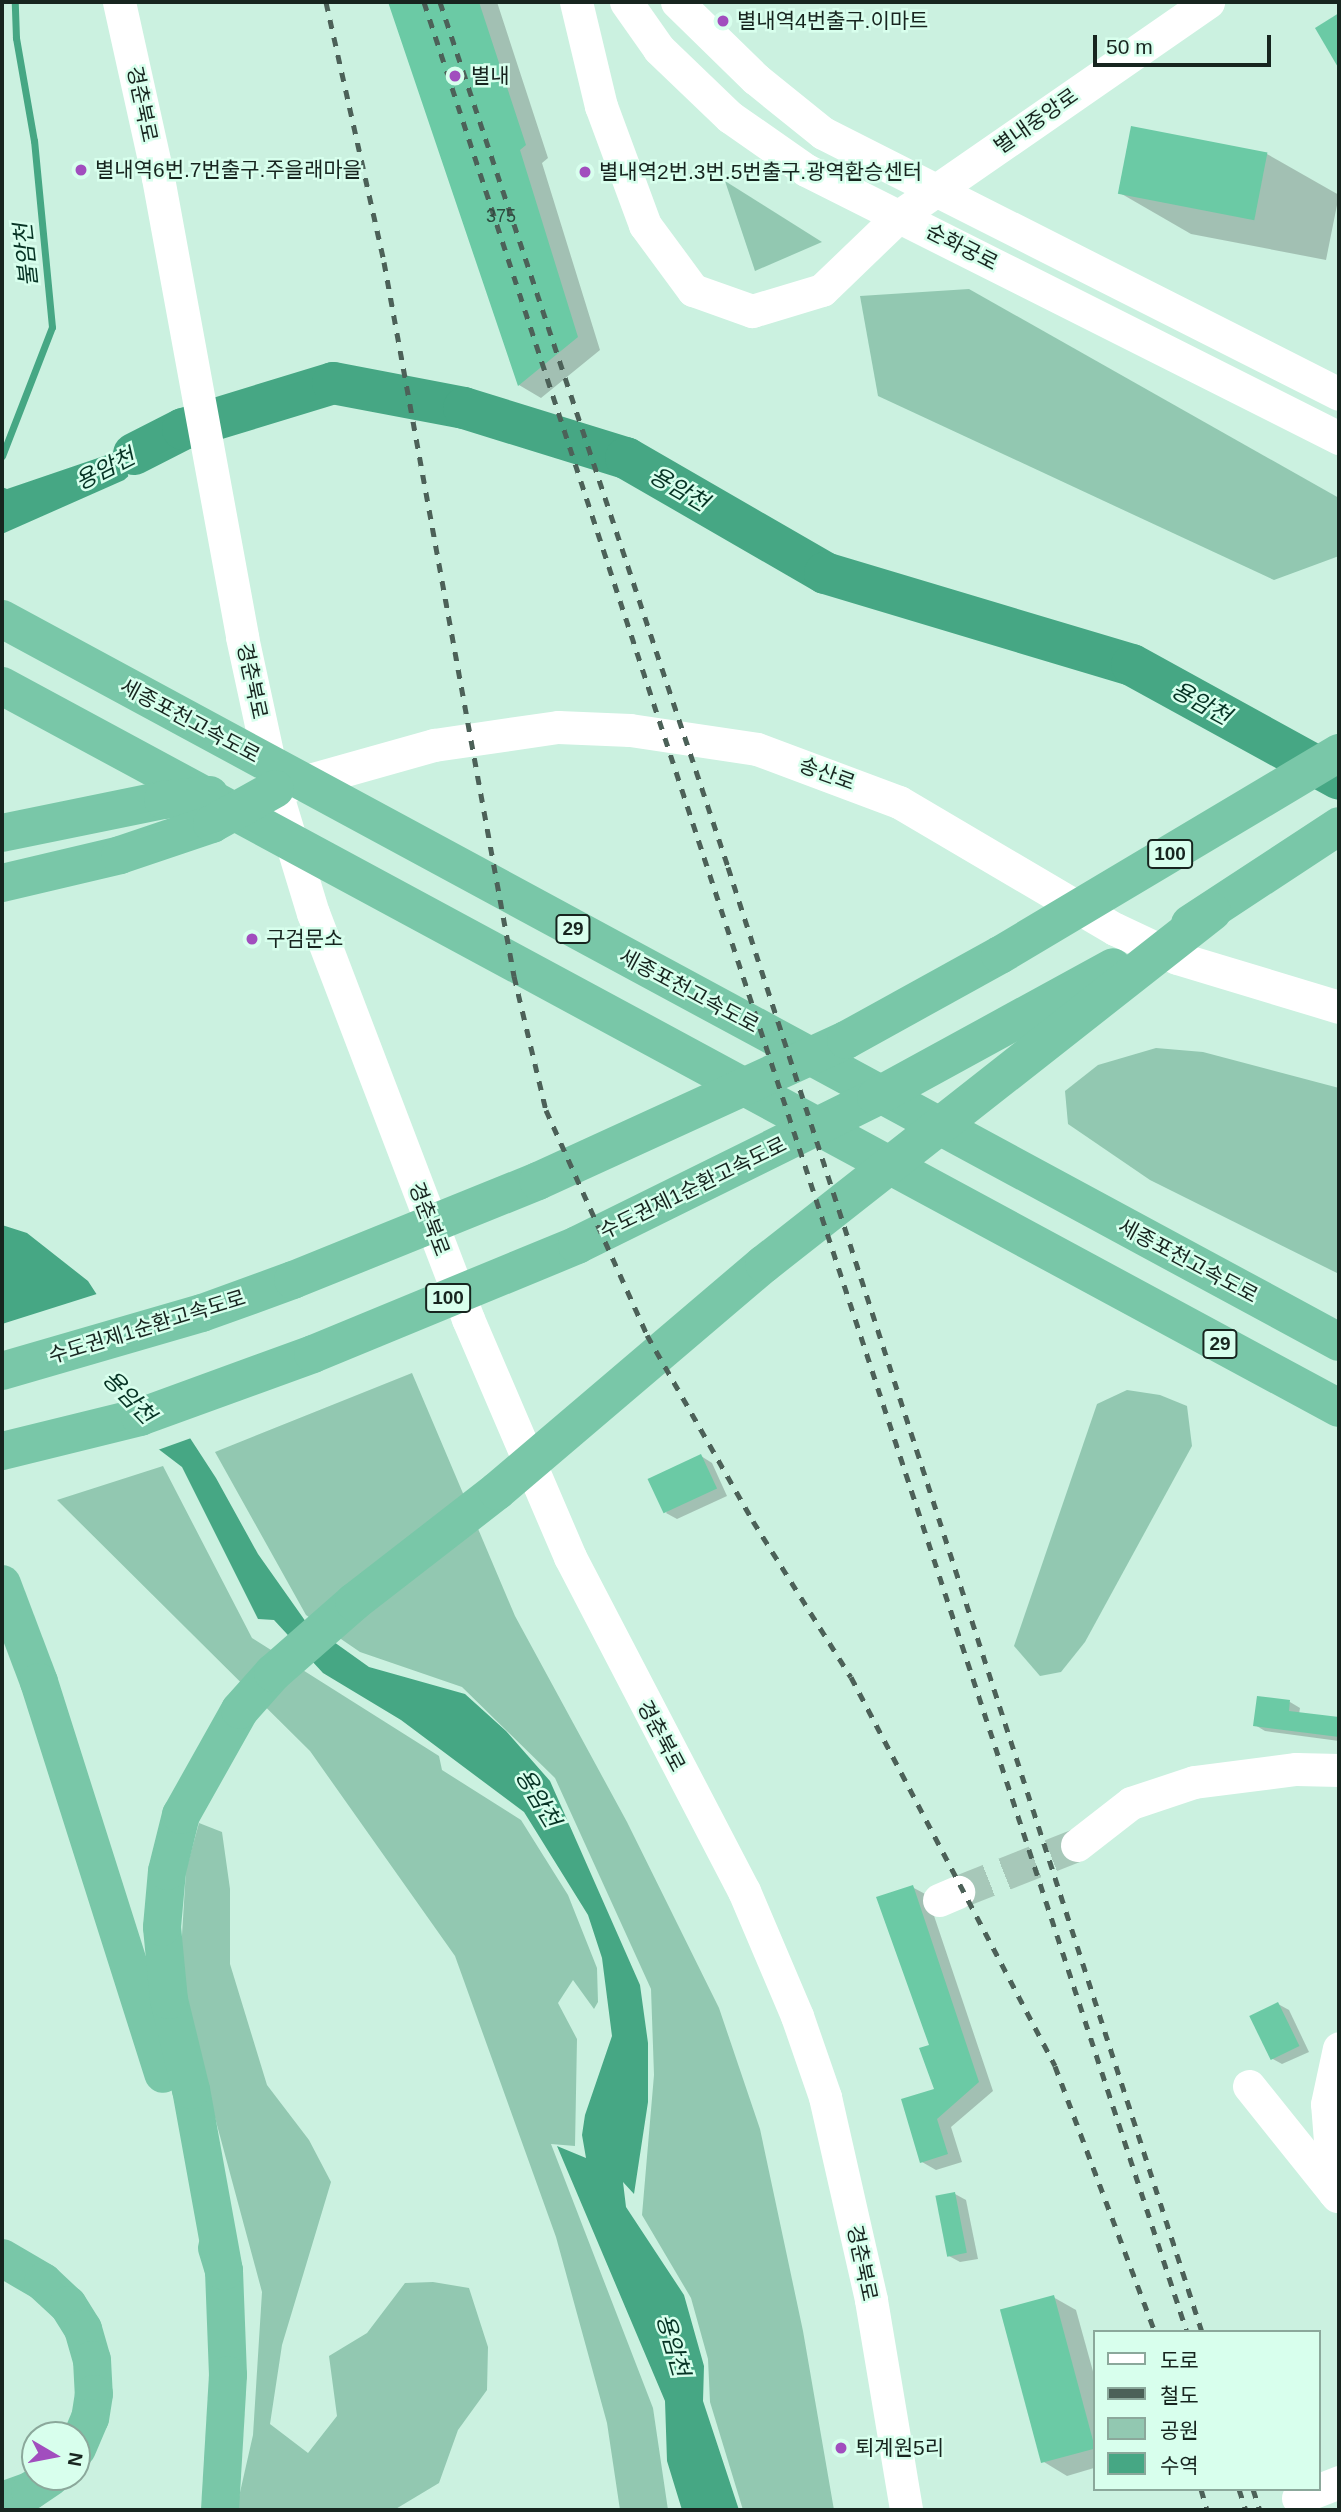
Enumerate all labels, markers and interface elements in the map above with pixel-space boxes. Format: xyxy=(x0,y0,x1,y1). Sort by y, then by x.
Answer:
place label: 별내역4번출구.이마트 xyxy=(737,8,928,34)
marker: 별내역4번출구.이마트 xyxy=(715,13,731,29)
scale bar xyxy=(1096,21,1274,65)
text: 50 m xyxy=(1106,35,1153,58)
place label: 별내 xyxy=(471,63,510,89)
street label: 경춘북로 xyxy=(122,64,162,144)
marker: 별내 xyxy=(445,66,465,86)
street label: 별내중앙로 xyxy=(989,83,1083,159)
place label: 별내역6번.7번출구.주을래마을 xyxy=(95,157,362,183)
place label: 별내역2번.3번.5번출구.광역환승센터 xyxy=(599,159,922,185)
marker: 별내역6번.7번출구.주을래마을 xyxy=(73,162,89,178)
marker: 별내역2번.3번.5번출구.광역환승센터 xyxy=(577,164,593,180)
house number: 375 xyxy=(486,205,516,227)
street label: 순화궁로 xyxy=(922,218,1002,276)
water label: 불암천 xyxy=(9,222,43,288)
water label: 용암천 xyxy=(70,442,140,496)
water label: 용암천 xyxy=(645,461,713,517)
street label: 경춘북로 xyxy=(232,641,272,721)
street label: 세종포천고속도로 xyxy=(116,674,264,768)
water label: 용암천 xyxy=(1167,676,1235,730)
street label: 송산로 xyxy=(795,752,859,796)
road number: 100 xyxy=(1146,838,1194,870)
road number: 29 xyxy=(554,914,592,945)
place label: 구검문소 xyxy=(266,926,343,952)
marker: 구검문소 xyxy=(244,931,260,947)
street label: 세종포천고속도로 xyxy=(615,944,763,1038)
street label: 수도권제1순환고속도로 xyxy=(595,1132,791,1244)
street label: 경춘북로 xyxy=(403,1178,455,1260)
street label: 세종포천고속도로 xyxy=(1114,1214,1262,1308)
road number: 100 xyxy=(424,1282,472,1314)
street label: 수도권제1순환고속도로 xyxy=(45,1285,249,1369)
road number: 29 xyxy=(1201,1328,1239,1360)
water label: 용암천 xyxy=(97,1365,161,1429)
street label: 경춘북로 xyxy=(632,1696,690,1776)
water label: 용암천 xyxy=(510,1764,566,1832)
street label: 경춘북로 xyxy=(842,2223,882,2303)
water label: 용암천 xyxy=(651,2311,695,2379)
legend xyxy=(1092,2330,1320,2491)
text: 도로 xyxy=(1160,2349,1199,2372)
text: 철도 xyxy=(1160,2384,1199,2407)
text: 공원 xyxy=(1160,2419,1199,2442)
north arrow xyxy=(21,2421,91,2491)
place label: 퇴계원5리 xyxy=(855,2435,944,2461)
marker: 퇴계원5리 xyxy=(833,2440,849,2456)
text: N xyxy=(64,2451,87,2468)
text: 수역 xyxy=(1160,2454,1199,2477)

